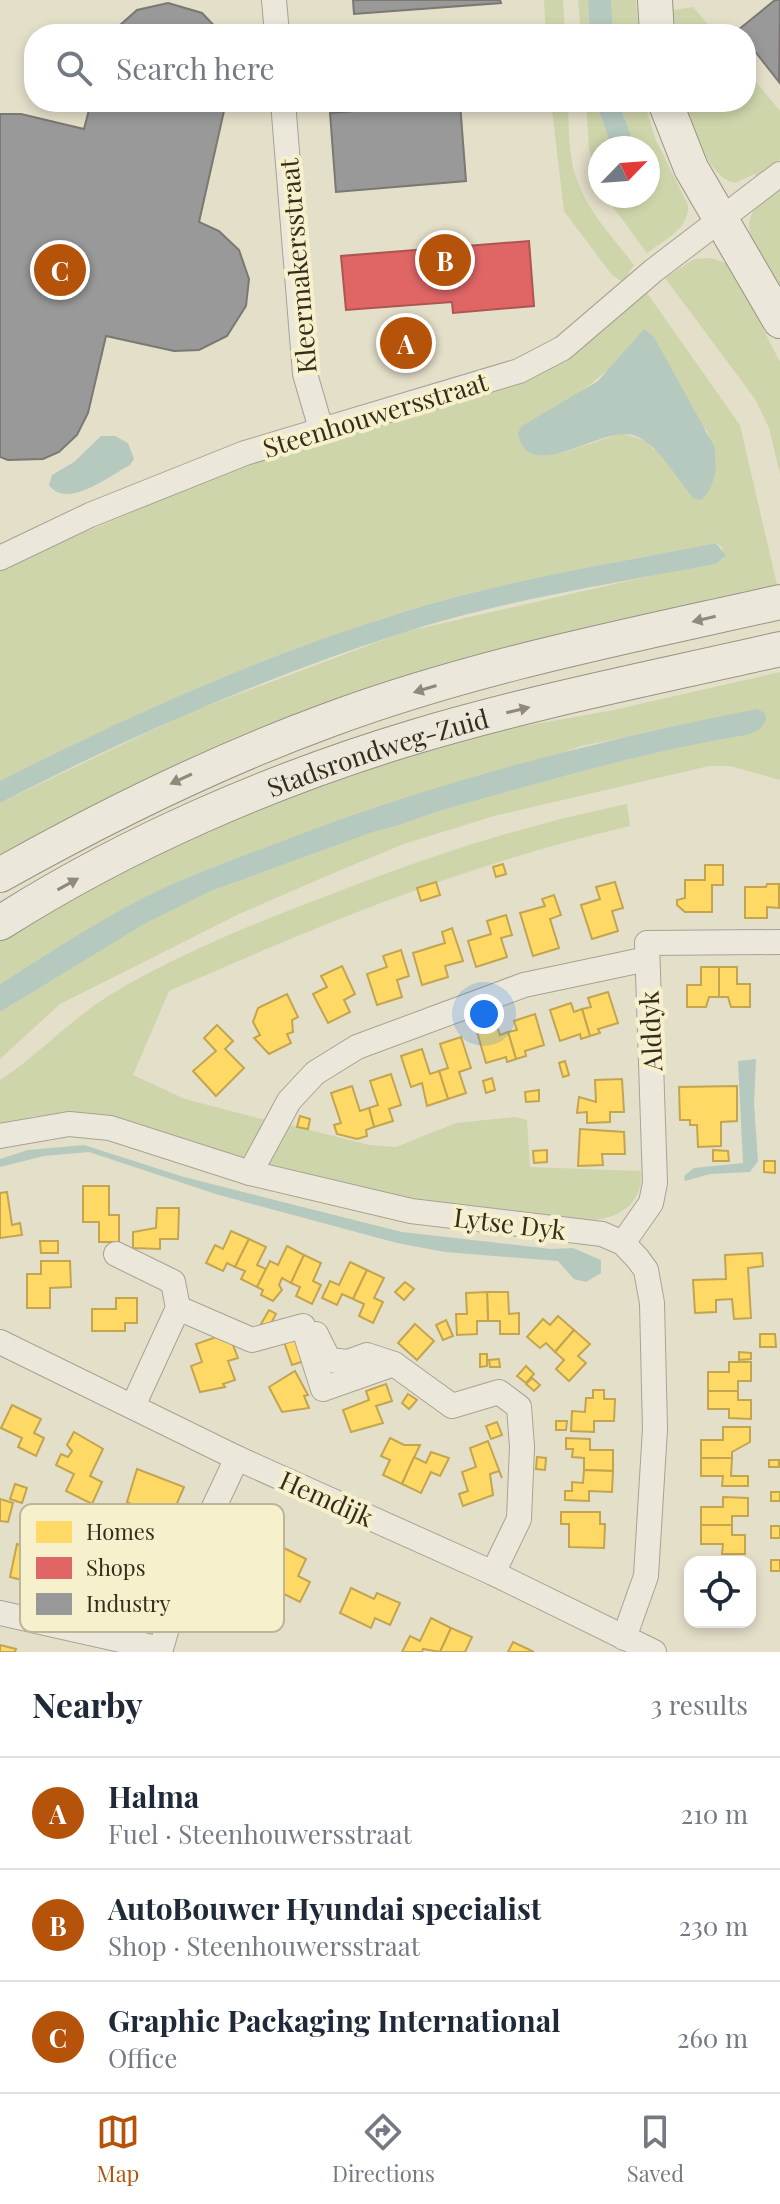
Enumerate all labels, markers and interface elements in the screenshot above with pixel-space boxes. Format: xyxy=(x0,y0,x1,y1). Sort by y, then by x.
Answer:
search box xyxy=(24,24,756,112)
icon: search xyxy=(52,46,96,90)
text: Search here xyxy=(116,48,275,88)
north arrow xyxy=(588,136,660,208)
street label: Kleermakersstraat xyxy=(270,156,324,375)
pin: B xyxy=(419,230,471,290)
pin: C xyxy=(34,240,86,300)
pin: A xyxy=(380,313,432,373)
street label: Steenhouwersstraat xyxy=(258,363,492,465)
one-way arrow xyxy=(691,614,716,626)
one-way arrow xyxy=(412,683,436,696)
street label: Stadsrondweg-Zuid xyxy=(261,699,492,804)
one-way arrow xyxy=(505,703,530,715)
one-way arrow xyxy=(169,772,193,786)
one-way arrow xyxy=(56,877,79,890)
street label: Alddyk xyxy=(630,989,670,1073)
your location xyxy=(464,994,504,1034)
street label: Lytse Dyk xyxy=(452,1199,569,1247)
street label: Hemdijk xyxy=(274,1462,380,1534)
legend xyxy=(20,1504,284,1632)
text: Homes xyxy=(86,1516,155,1546)
text: Shops xyxy=(86,1552,146,1582)
map controls xyxy=(684,1556,756,1628)
button: locate xyxy=(684,1556,756,1628)
text: Industry xyxy=(86,1588,171,1618)
text: Nearby xyxy=(32,1681,143,1727)
text: 3 results xyxy=(651,1687,748,1722)
text: Halma xyxy=(108,1776,199,1816)
text: A xyxy=(49,1796,67,1831)
text: 210 m xyxy=(681,1796,748,1831)
text: Fuel · Steenhouwersstraat xyxy=(108,1816,412,1851)
text: AutoBouwer Hyundai specialist xyxy=(108,1888,541,1928)
text: B xyxy=(49,1908,67,1943)
text: 230 m xyxy=(679,1908,748,1943)
text: Shop · Steenhouwersstraat xyxy=(108,1928,420,1963)
text: Graphic Packaging International xyxy=(108,2000,561,2040)
text: C xyxy=(49,2020,67,2055)
text: 260 m xyxy=(677,2020,748,2055)
text: Office xyxy=(108,2040,177,2075)
tab: Map xyxy=(96,2110,140,2188)
tab: Directions xyxy=(332,2110,435,2188)
tab: Saved xyxy=(627,2110,684,2188)

